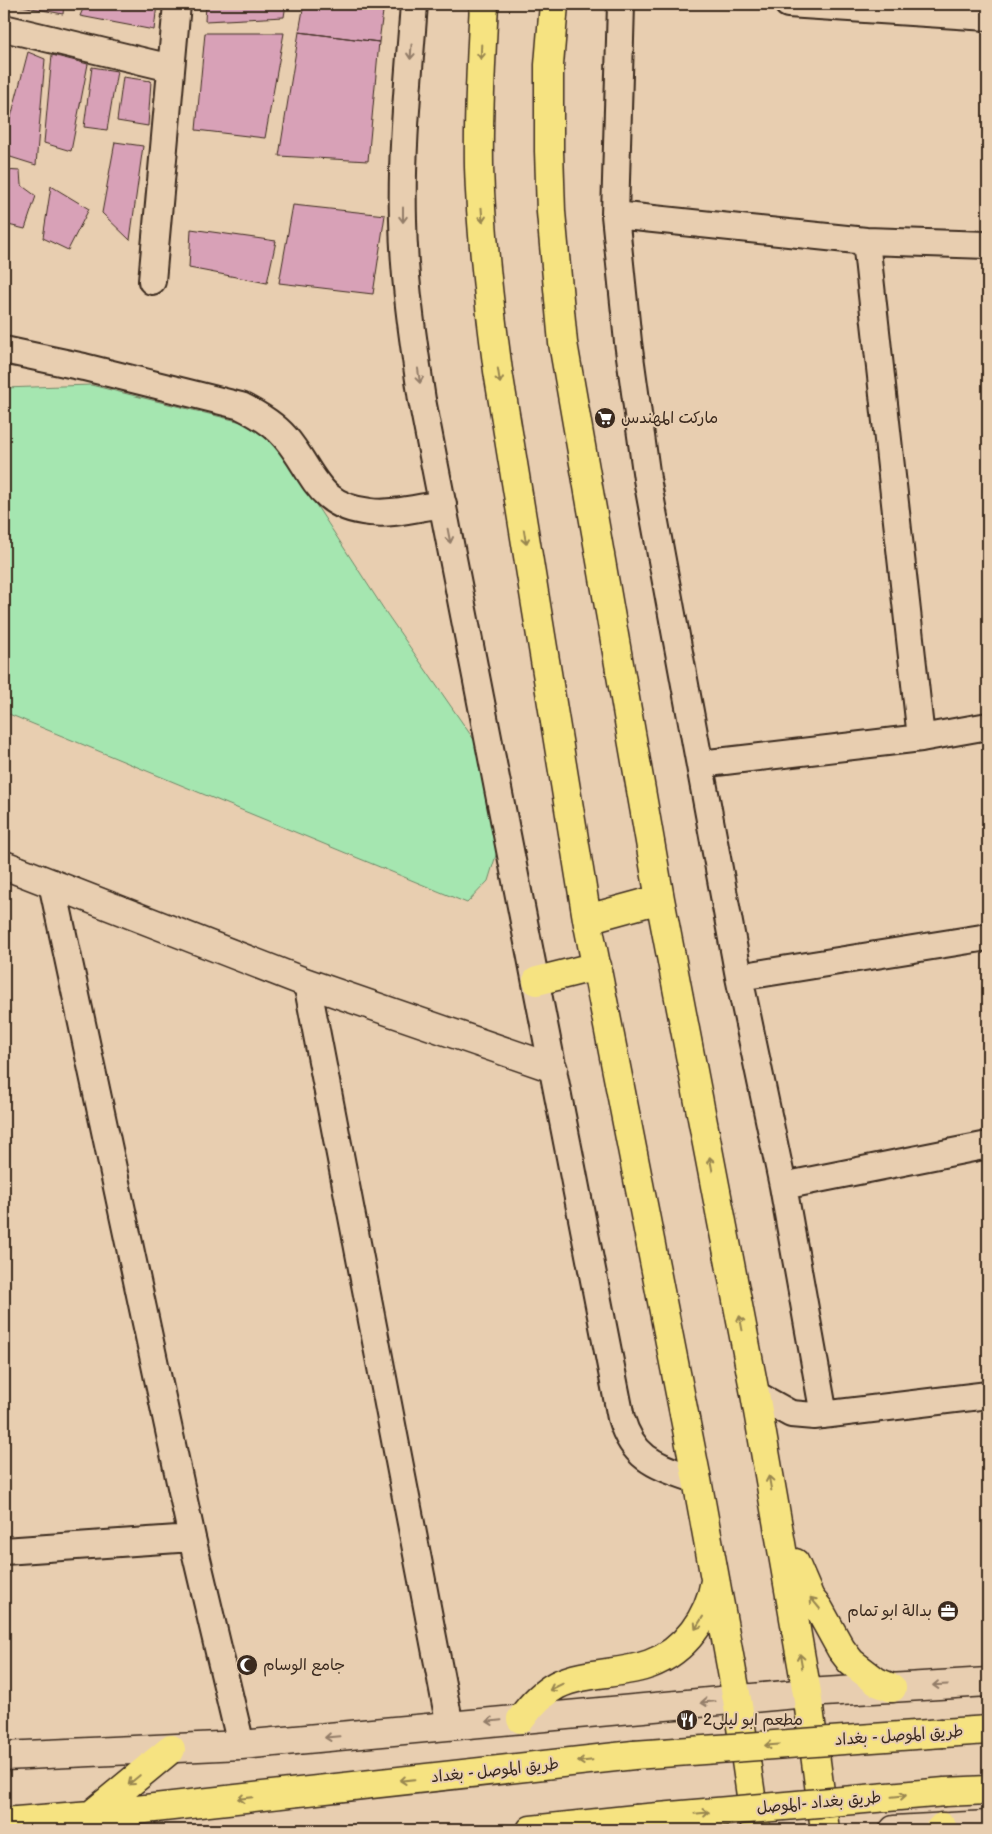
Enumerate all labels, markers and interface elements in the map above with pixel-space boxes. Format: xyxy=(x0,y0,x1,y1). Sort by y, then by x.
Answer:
one-way arrow xyxy=(406,44,415,60)
one-way arrow xyxy=(477,44,486,60)
one-way arrow xyxy=(398,206,408,222)
one-way arrow xyxy=(478,207,487,223)
one-way arrow xyxy=(414,368,424,384)
one-way arrow xyxy=(494,368,504,384)
supermarket icon: ماركت المهندس xyxy=(593,406,617,430)
place label: ماركت المهندس xyxy=(621,409,718,428)
one-way arrow xyxy=(445,527,454,543)
one-way arrow xyxy=(520,528,530,544)
one-way arrow xyxy=(705,1156,715,1172)
one-way arrow xyxy=(736,1316,746,1332)
one-way arrow xyxy=(765,1476,775,1492)
one-way arrow xyxy=(809,1597,820,1610)
office icon: بدالة ابو تمام xyxy=(936,1599,960,1623)
place label: بدالة ابو تمام xyxy=(847,1602,932,1623)
one-way arrow xyxy=(694,1615,704,1629)
mosque icon: جامع الوسام xyxy=(235,1653,259,1677)
one-way arrow xyxy=(796,1653,806,1669)
place label: جامع الوسام xyxy=(263,1656,345,1677)
one-way arrow xyxy=(932,1681,948,1690)
one-way arrow xyxy=(549,1682,564,1692)
one-way arrow xyxy=(700,1697,716,1707)
restaurant icon: مطعم ابو ليلى2 xyxy=(675,1708,699,1732)
place label: مطعم ابو ليلى2 xyxy=(703,1711,803,1732)
one-way arrow xyxy=(486,1716,502,1726)
street label: طريق الموصل - بغداد xyxy=(834,1722,964,1750)
one-way arrow xyxy=(324,1732,340,1742)
one-way arrow xyxy=(764,1741,780,1750)
street label: طريق الموصل - بغداد xyxy=(430,1755,560,1787)
one-way arrow xyxy=(578,1756,594,1766)
one-way arrow xyxy=(127,1774,140,1785)
one-way arrow xyxy=(399,1775,415,1785)
street label: طريق بغداد -الموصل xyxy=(756,1788,882,1818)
one-way arrow xyxy=(891,1792,907,1801)
one-way arrow xyxy=(237,1793,253,1803)
one-way arrow xyxy=(694,1808,710,1818)

